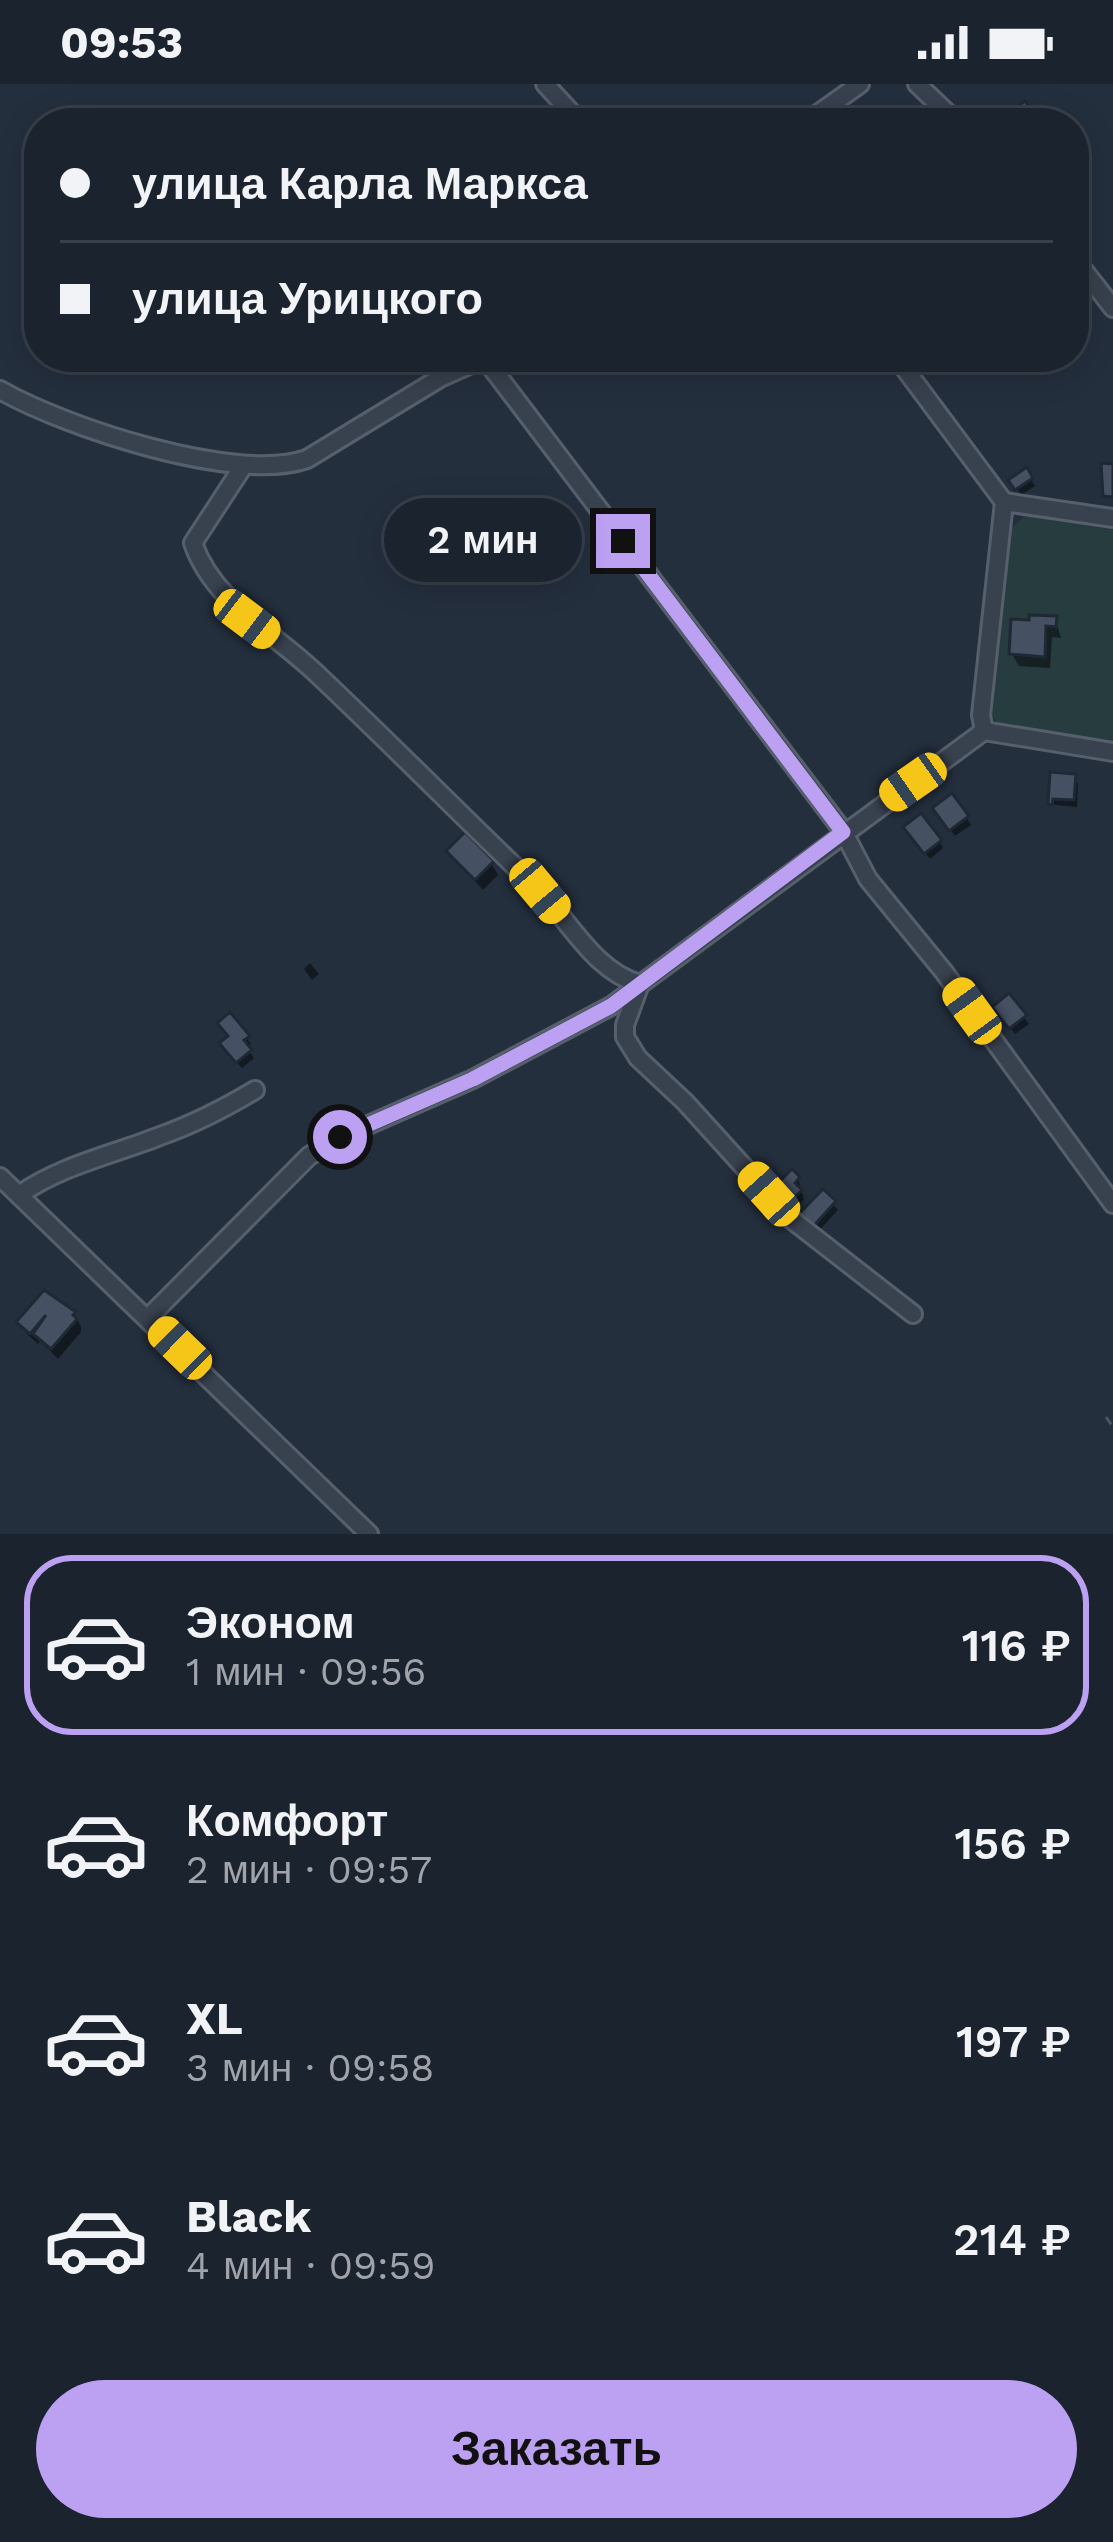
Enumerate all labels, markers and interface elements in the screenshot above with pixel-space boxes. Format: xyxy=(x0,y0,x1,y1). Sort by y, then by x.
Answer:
text: 09:53 xyxy=(60,16,183,69)
text: улица Карла Маркса xyxy=(132,157,588,210)
text: улица Урицкого xyxy=(132,272,483,325)
callout: 2 мин xyxy=(383,499,581,583)
route end xyxy=(596,514,650,568)
text: 2 мин xyxy=(427,517,539,562)
car xyxy=(207,583,287,655)
car xyxy=(873,747,953,817)
car xyxy=(503,852,577,930)
car xyxy=(936,971,1008,1051)
route start xyxy=(313,1110,367,1164)
car xyxy=(732,1155,806,1233)
car xyxy=(142,1310,218,1386)
icon: car xyxy=(42,1591,150,1699)
text: Эконом xyxy=(186,1596,355,1649)
text: 116 ₽ xyxy=(962,1619,1071,1672)
text: 1 мин · 09:56 xyxy=(186,1649,426,1694)
icon: car xyxy=(42,1789,150,1897)
text: Комфорт xyxy=(186,1794,388,1847)
text: 156 ₽ xyxy=(954,1817,1071,1870)
text: 2 мин · 09:57 xyxy=(186,1847,432,1892)
icon: car xyxy=(42,1987,150,2095)
text: XL xyxy=(186,1992,243,2045)
text: 197 ₽ xyxy=(956,2015,1071,2068)
text: 3 мин · 09:58 xyxy=(186,2045,434,2090)
icon: car xyxy=(42,2185,150,2293)
text: Black xyxy=(186,2190,311,2243)
text: 214 ₽ xyxy=(953,2213,1071,2266)
text: 4 мин · 09:59 xyxy=(186,2243,435,2288)
button: Заказать xyxy=(36,2380,1077,2518)

